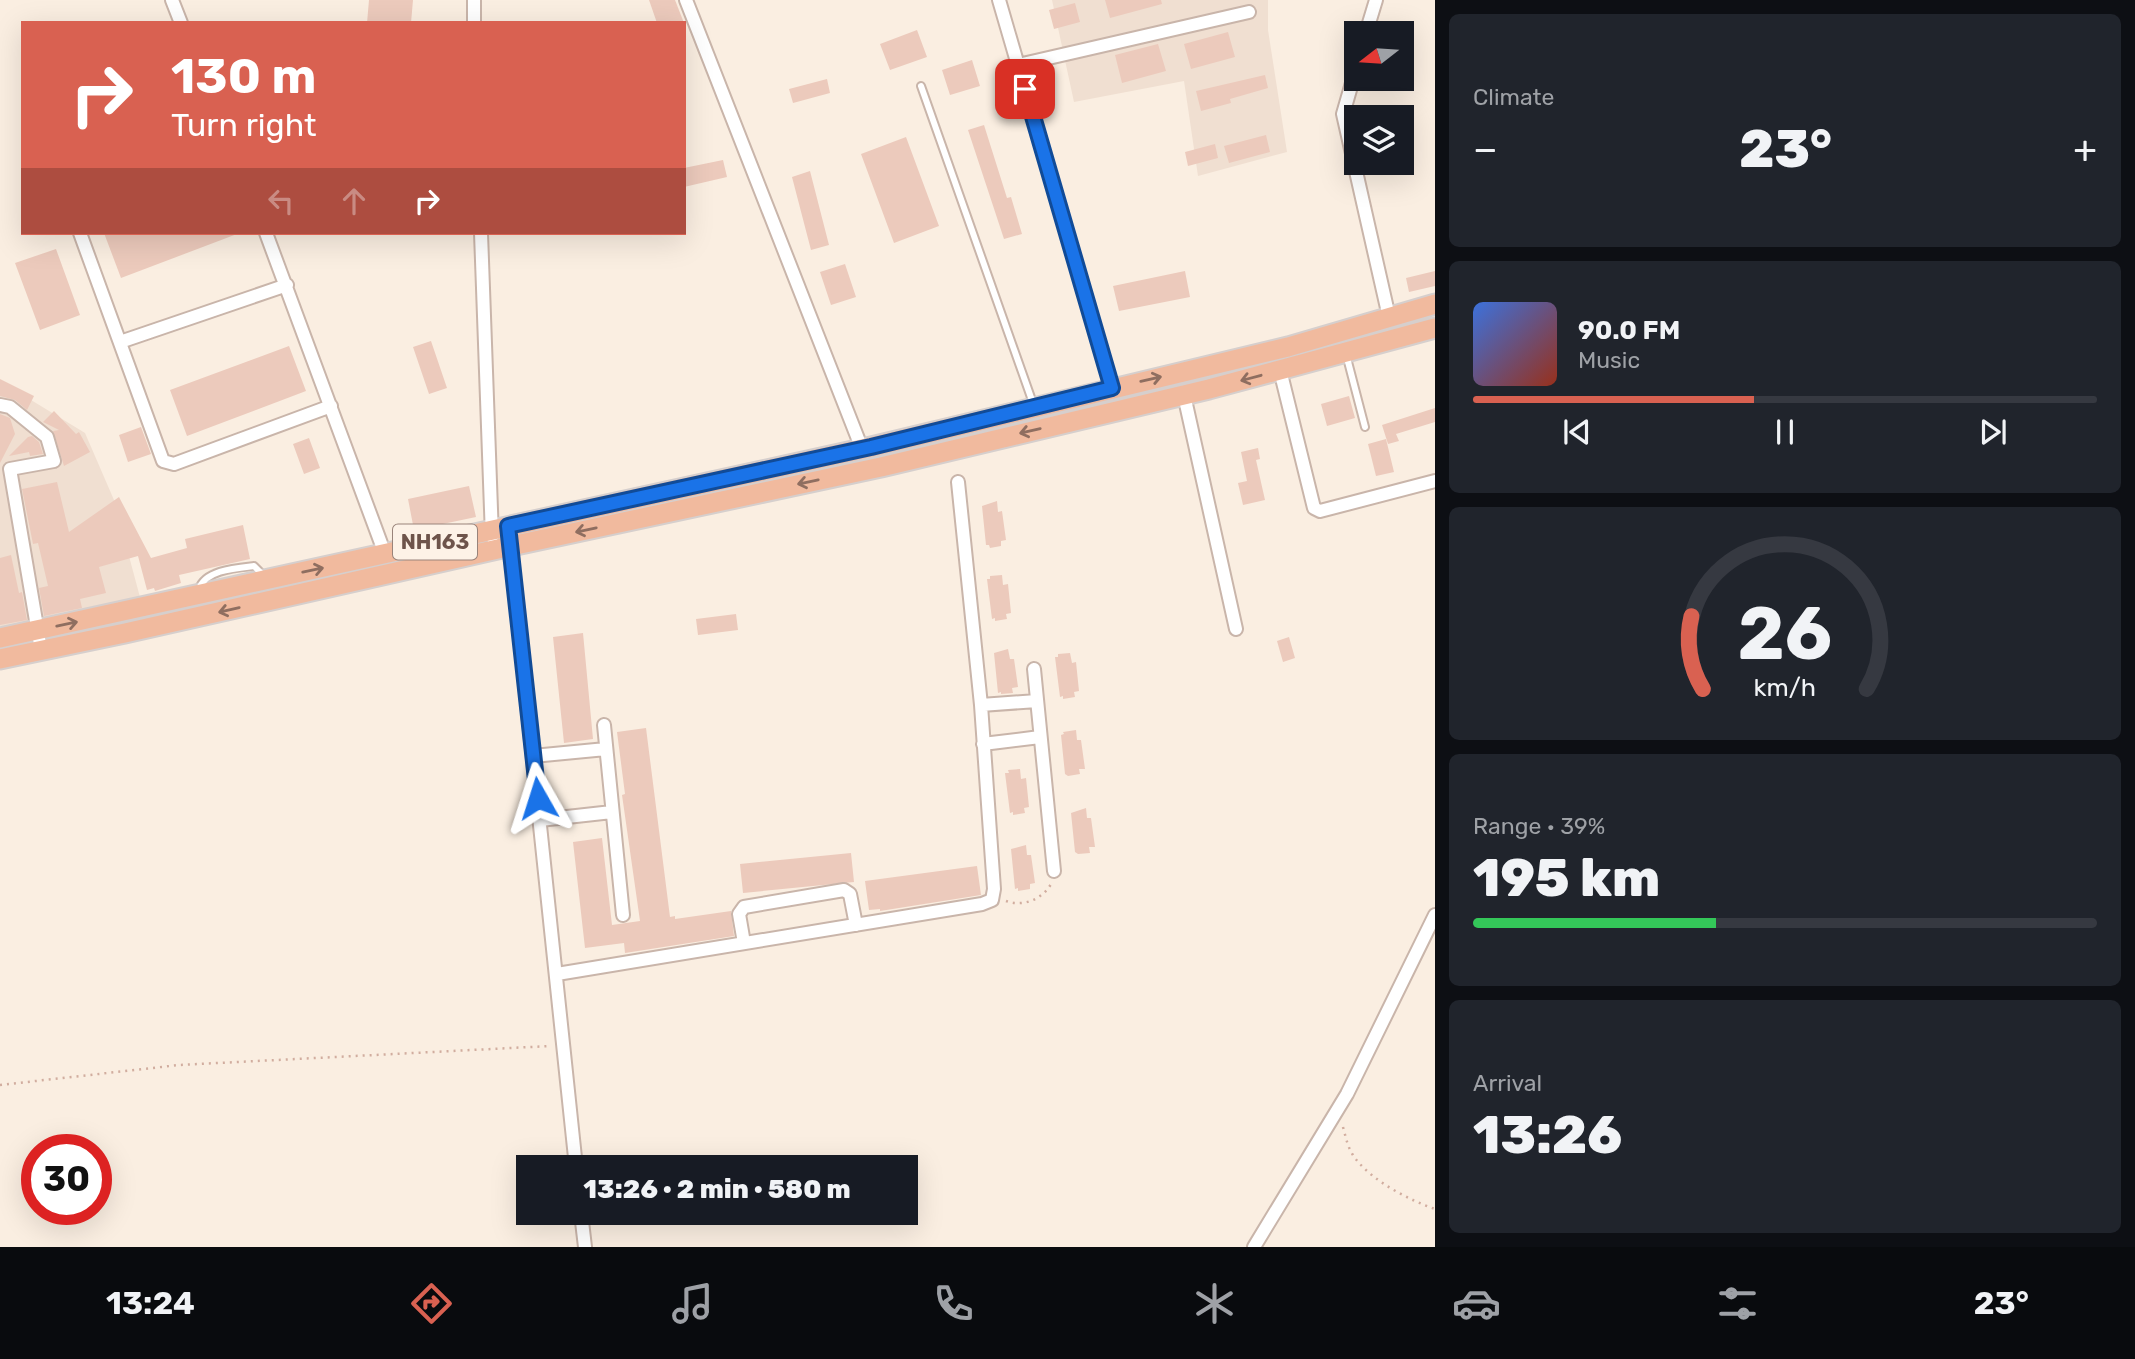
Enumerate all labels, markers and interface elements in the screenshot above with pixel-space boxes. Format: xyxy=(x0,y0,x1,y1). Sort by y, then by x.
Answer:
north arrow xyxy=(1344,21,1414,91)
map controls xyxy=(1344,21,1414,175)
text: 130 m xyxy=(171,47,316,105)
icon: right xyxy=(56,49,147,140)
pin xyxy=(995,59,1055,119)
icon: arrive xyxy=(1006,70,1044,108)
text: Climate xyxy=(1473,83,1554,111)
button: layers xyxy=(1344,105,1414,175)
text: Turn right xyxy=(171,106,316,144)
text: 23° xyxy=(1739,118,1832,180)
text: − xyxy=(1473,126,1498,172)
text: + xyxy=(2073,126,2097,172)
icon: left xyxy=(262,182,300,220)
icon: ahead xyxy=(335,182,373,220)
icon: right xyxy=(408,182,446,220)
text: 90.0 FM xyxy=(1578,315,1680,346)
text: Music xyxy=(1578,346,1640,374)
one-way arrow xyxy=(1139,372,1162,385)
one-way arrow xyxy=(1240,372,1263,385)
icon: previous xyxy=(1558,413,1596,451)
icon: pause xyxy=(1766,413,1804,451)
icon: next xyxy=(1974,413,2012,451)
one-way arrow xyxy=(1019,425,1042,439)
one-way arrow xyxy=(797,476,820,490)
one-way arrow xyxy=(575,523,598,537)
road number: NH163 xyxy=(393,524,477,560)
one-way arrow xyxy=(301,562,324,576)
text: 26 xyxy=(1738,592,1832,678)
one-way arrow xyxy=(218,603,241,617)
one-way arrow xyxy=(55,616,78,630)
text: km/h xyxy=(1754,673,1816,702)
position arrow xyxy=(501,761,575,835)
text: Range · 39% xyxy=(1473,812,1605,840)
text: 195 km xyxy=(1473,847,1660,909)
text: Arrival xyxy=(1473,1069,1542,1097)
text: 13:26 xyxy=(1473,1104,1622,1166)
speed limit sign: 30 xyxy=(21,1134,112,1225)
text: 13:26 · 2 min · 580 m xyxy=(583,1174,851,1205)
icon: directions xyxy=(407,1279,456,1328)
icon: music xyxy=(668,1279,717,1328)
icon: phone xyxy=(929,1279,978,1328)
icon: climate xyxy=(1190,1279,1239,1328)
icon: car xyxy=(1452,1279,1501,1328)
icon: filters xyxy=(1713,1279,1762,1328)
text: 13:24 xyxy=(106,1284,195,1322)
text: 23° xyxy=(1974,1284,2029,1322)

